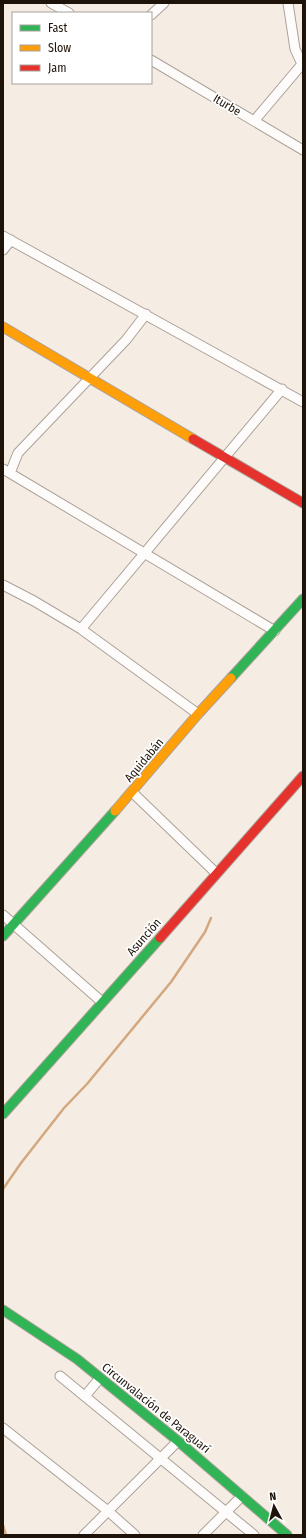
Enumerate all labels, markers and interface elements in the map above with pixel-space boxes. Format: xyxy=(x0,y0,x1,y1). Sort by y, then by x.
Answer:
legend xyxy=(12,12,152,84)
text: Fast xyxy=(48,21,67,35)
text: Slow xyxy=(48,41,71,55)
text: Jam xyxy=(48,61,66,75)
street label: Iturbe xyxy=(211,91,243,119)
street label: Aquidabán xyxy=(122,735,166,785)
street label: Asunción xyxy=(124,915,164,959)
street label: Circunvalación de Paraguarí xyxy=(99,1360,213,1456)
north arrow xyxy=(254,1486,294,1526)
text: N xyxy=(269,1490,277,1503)

